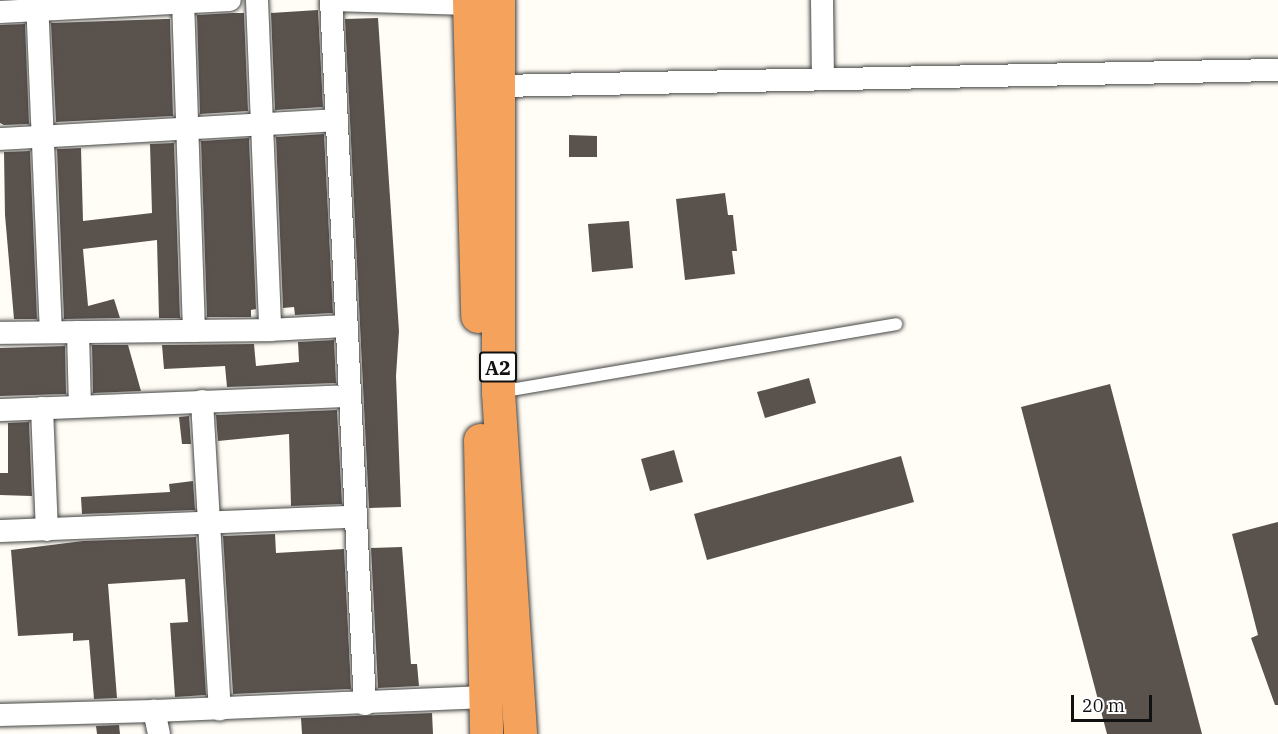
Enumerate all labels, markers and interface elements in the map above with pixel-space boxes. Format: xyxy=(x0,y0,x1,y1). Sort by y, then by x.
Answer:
road number: A2 xyxy=(478,350,518,384)
scale bar xyxy=(1074,683,1155,721)
text: 20 m xyxy=(1082,694,1125,717)

